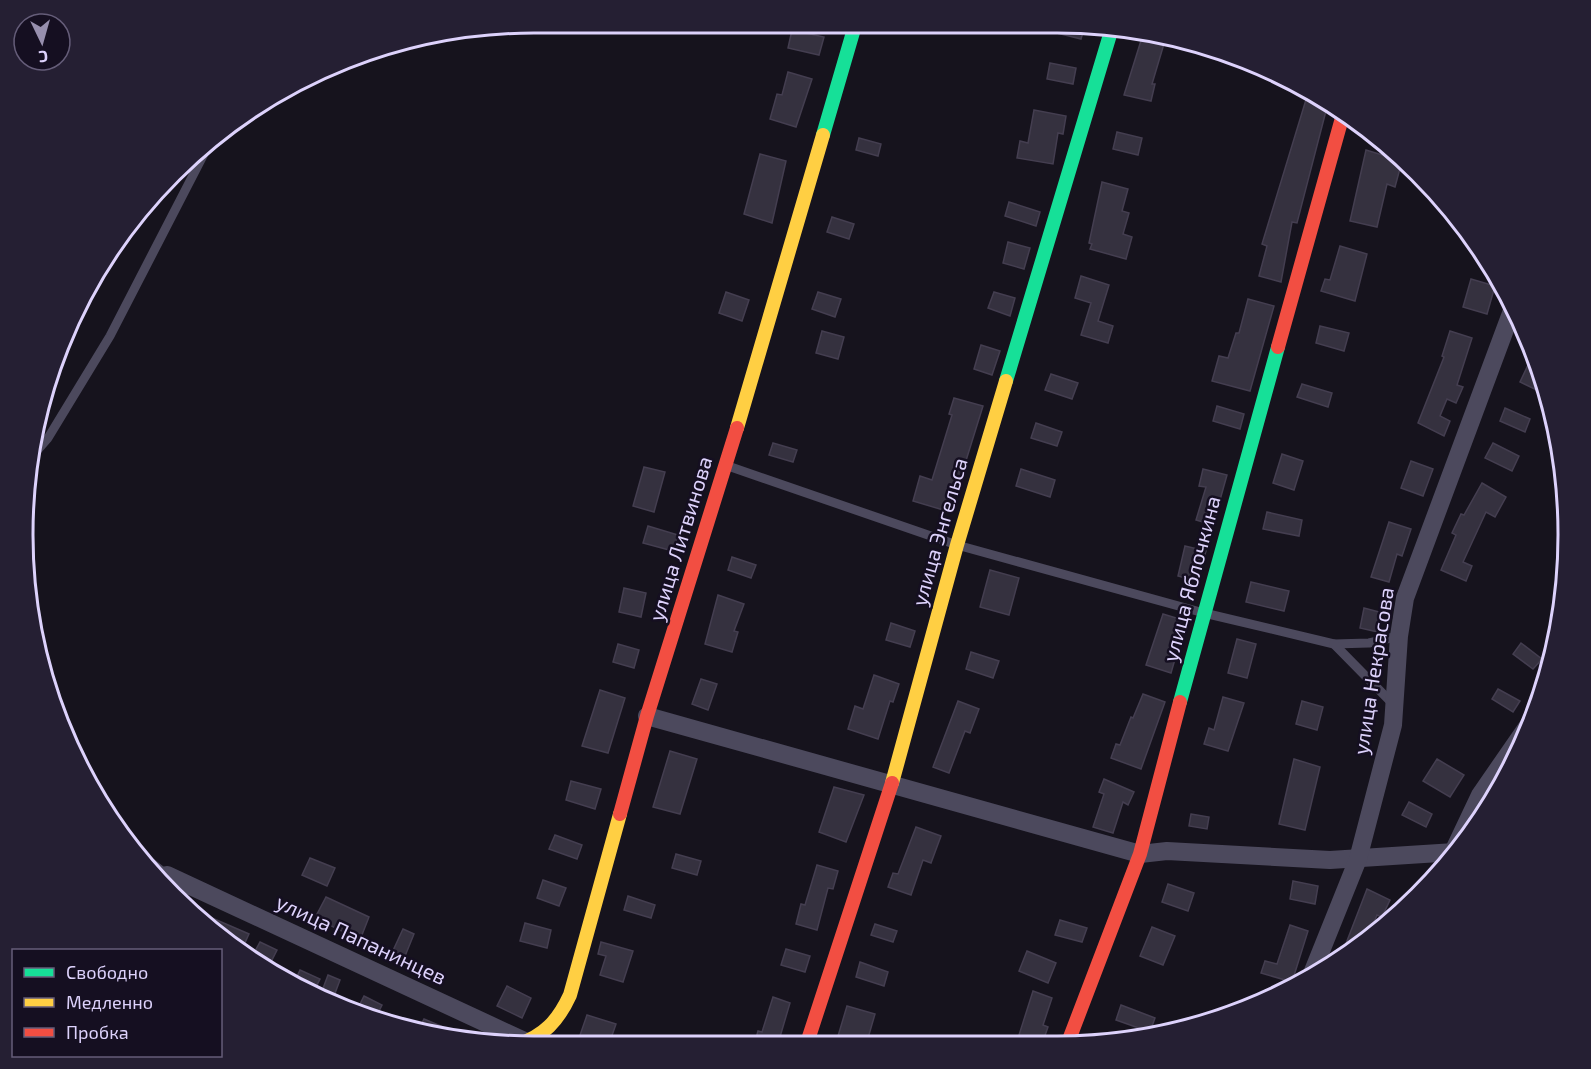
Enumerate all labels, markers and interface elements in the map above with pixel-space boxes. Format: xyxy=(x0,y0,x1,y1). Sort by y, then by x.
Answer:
north arrow xyxy=(12,12,72,72)
text: С xyxy=(38,48,49,67)
street label: улица Литвинова xyxy=(643,453,717,624)
street label: улица Энгельса xyxy=(905,455,973,609)
street label: улица Яблочкина xyxy=(1156,493,1226,665)
street label: улица Некрасова xyxy=(1347,585,1399,756)
street label: улица Папанинцев xyxy=(272,888,451,990)
legend xyxy=(12,949,222,1057)
text: Свободно xyxy=(66,961,148,983)
text: Медленно xyxy=(66,991,153,1013)
text: Пробка xyxy=(66,1021,129,1043)

